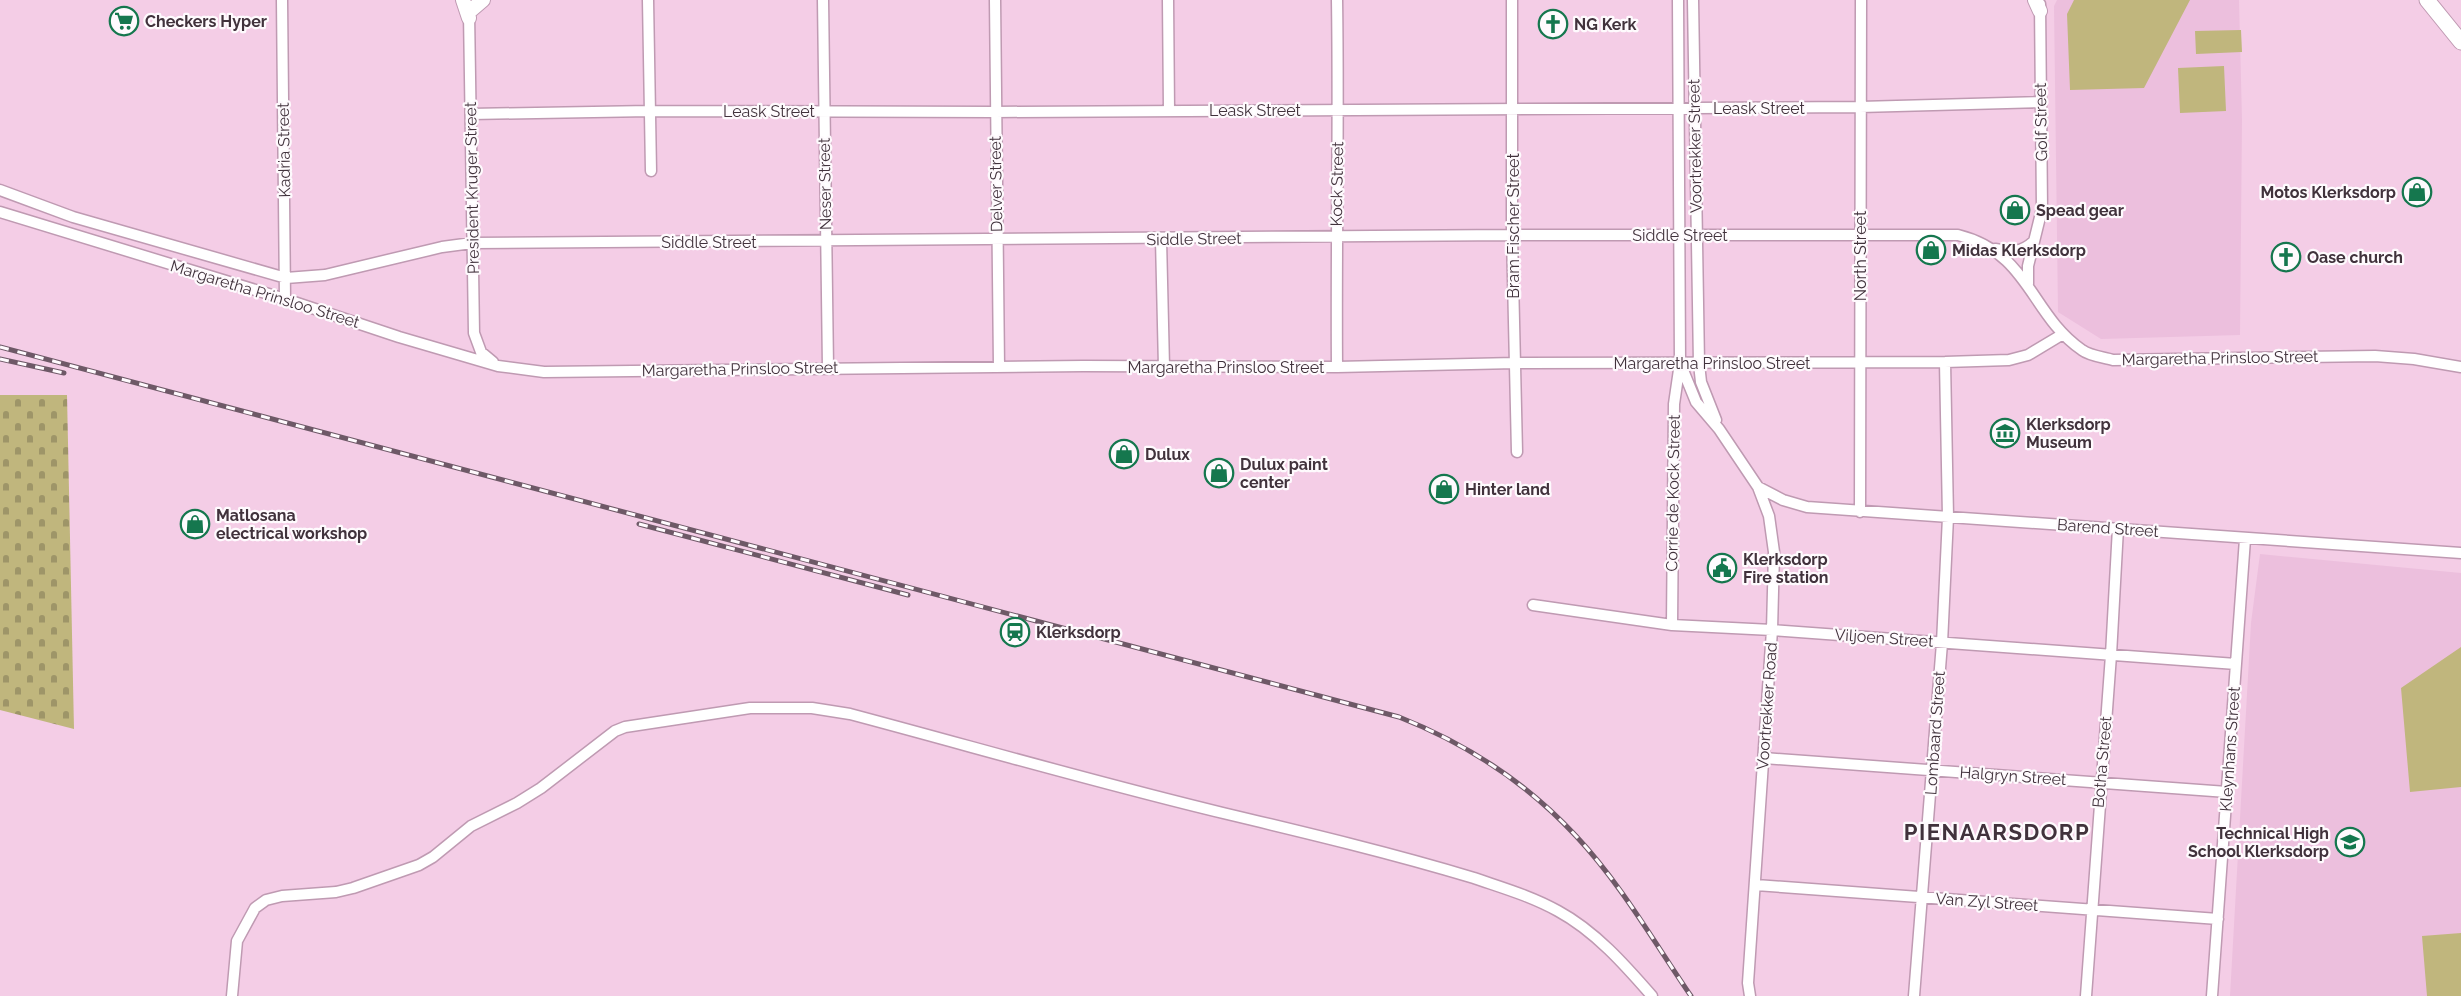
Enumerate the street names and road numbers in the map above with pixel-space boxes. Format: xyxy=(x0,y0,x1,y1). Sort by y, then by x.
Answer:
street label: Voortrekker Street xyxy=(1684,78,1706,213)
street label: Golf Street xyxy=(2031,82,2051,162)
street label: Leask Street xyxy=(1713,99,1806,118)
street label: President Kruger Street xyxy=(461,101,483,274)
street label: Leask Street xyxy=(1209,101,1302,120)
street label: Kadria Street xyxy=(274,102,294,198)
street label: Leask Street xyxy=(723,102,816,121)
street label: Delver Street xyxy=(986,135,1006,232)
street label: Neser Street xyxy=(815,137,835,230)
street label: Kock Street xyxy=(1327,141,1347,227)
street label: Bram Fischer Street xyxy=(1504,153,1523,299)
street label: North Street xyxy=(1851,210,1870,301)
street label: Siddle Street xyxy=(1632,226,1728,245)
street label: Siddle Street xyxy=(1146,229,1242,249)
street label: Siddle Street xyxy=(661,233,757,252)
street label: Margaretha Prinsloo Street xyxy=(168,256,362,332)
street label: Margaretha Prinsloo Street xyxy=(2121,347,2319,369)
street label: Margaretha Prinsloo Street xyxy=(1614,354,1811,373)
street label: Margaretha Prinsloo Street xyxy=(641,358,839,380)
street label: Margaretha Prinsloo Street xyxy=(1128,358,1325,377)
street label: Corrie de Kock Street xyxy=(1662,414,1684,572)
street label: Barend Street xyxy=(2057,515,2160,541)
street label: Viljoen Street xyxy=(1834,625,1935,651)
street label: Voortrekker Road xyxy=(1753,641,1781,771)
street label: Lombaard Street xyxy=(1921,670,1949,796)
street label: Kleynhans Street xyxy=(2216,685,2244,812)
street label: Botha Street xyxy=(2089,715,2116,809)
street label: Halgryn Street xyxy=(1959,763,2068,789)
street label: Van Zyl Street xyxy=(1935,889,2040,915)

